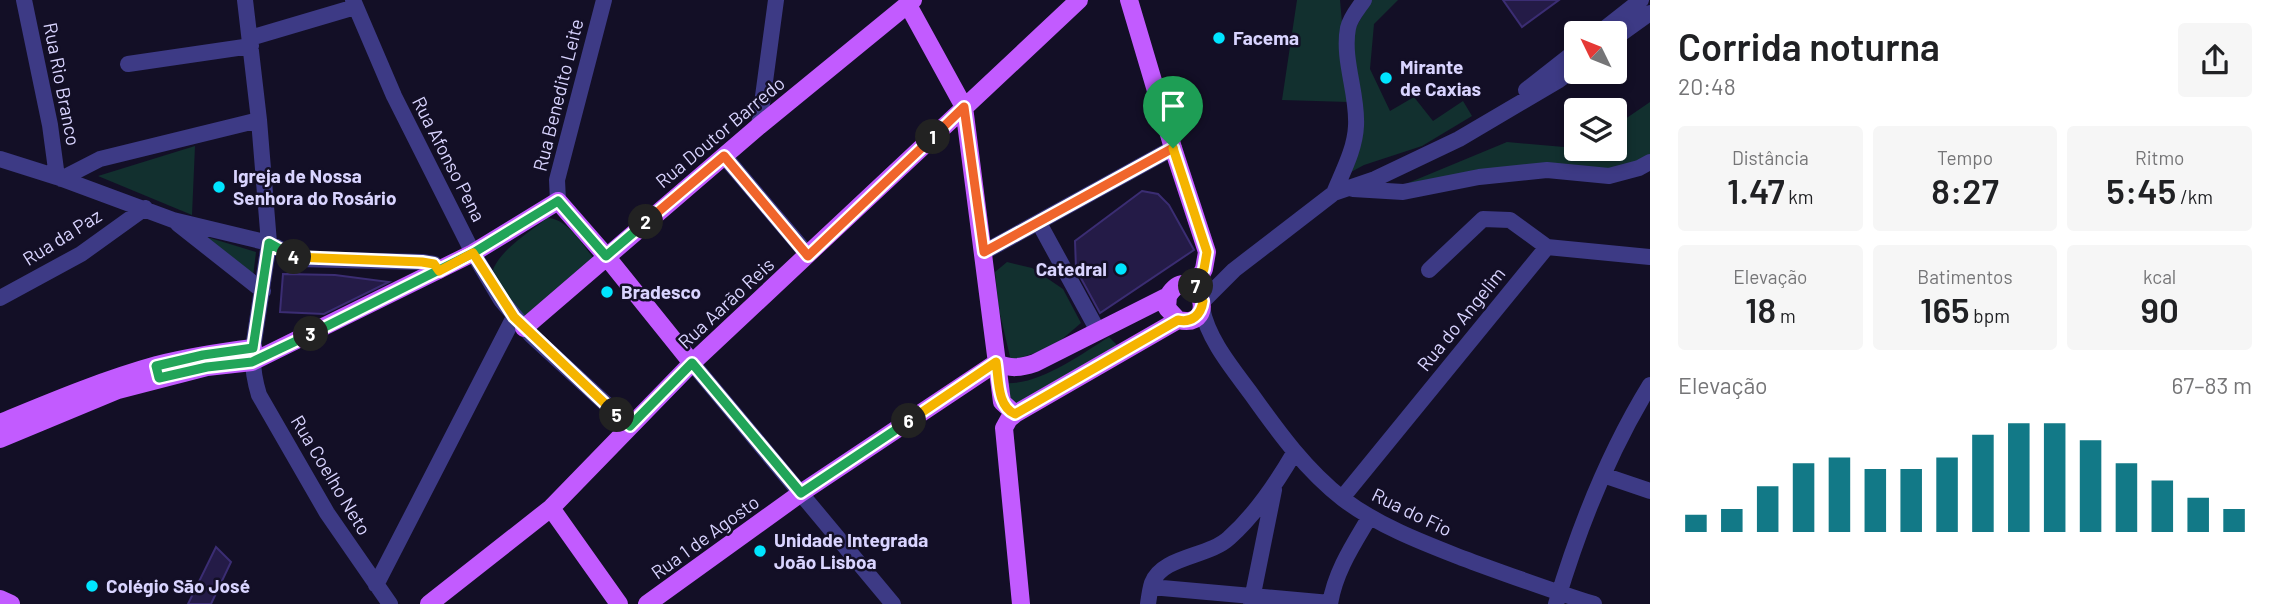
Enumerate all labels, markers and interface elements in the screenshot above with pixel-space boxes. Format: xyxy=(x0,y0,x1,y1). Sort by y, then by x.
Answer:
street label: Rua Benedito Leite xyxy=(527,16,588,173)
street label: Rua Rio Branco xyxy=(39,20,86,147)
north arrow xyxy=(1564,21,1628,84)
map controls xyxy=(1564,21,1627,161)
text: Corrida noturna xyxy=(1678,23,1940,69)
button: share xyxy=(2178,23,2252,97)
place label: Facema xyxy=(1233,26,1299,49)
marker: Facema xyxy=(1211,30,1227,46)
place label: Mirante de Caxias xyxy=(1400,55,1481,100)
marker: Mirante de Caxias xyxy=(1378,70,1394,86)
street label: Rua Doutor Barredo xyxy=(650,71,789,192)
text: 20:48 xyxy=(1678,72,1736,100)
pin xyxy=(1143,76,1203,148)
icon: arrive xyxy=(1154,87,1192,125)
street label: Rua Afonso Pena xyxy=(408,92,491,225)
button: layers xyxy=(1564,98,1627,161)
pin: 1 xyxy=(916,120,950,154)
text: 1 xyxy=(929,125,936,148)
text: Distância xyxy=(1732,146,1809,169)
text: Tempo xyxy=(1937,146,1993,169)
text: Ritmo xyxy=(2135,146,2184,169)
place label: Igreja de Nossa Senhora do Rosário xyxy=(233,164,397,209)
text: 1.47 xyxy=(1727,169,1785,211)
text: 8:27 xyxy=(1931,169,1999,211)
text: 5:45 xyxy=(2106,169,2176,211)
marker: Igreja de Nossa Senhora do Rosário xyxy=(211,179,227,195)
text: km xyxy=(1785,185,1814,208)
text: /km xyxy=(2176,185,2213,208)
street label: Rua da Paz xyxy=(18,203,105,270)
pin: 2 xyxy=(628,204,664,240)
text: 2 xyxy=(640,210,651,233)
pin: 4 xyxy=(276,240,312,274)
text: 4 xyxy=(288,245,299,268)
street label: Rua Aarão Reis xyxy=(673,252,778,353)
place label: Catedral xyxy=(1036,257,1107,280)
marker: Catedral xyxy=(1113,261,1129,277)
street label: Rua do Angelim xyxy=(1412,262,1509,375)
text: Elevação xyxy=(1733,265,1807,288)
text: Batimentos xyxy=(1917,265,2013,288)
text: kcal xyxy=(2143,265,2176,288)
pin: 7 xyxy=(1178,268,1214,304)
text: 7 xyxy=(1191,274,1200,297)
place label: Bradesco xyxy=(621,280,701,303)
marker: Bradesco xyxy=(599,284,615,300)
text: 18 xyxy=(1745,288,1776,330)
text: 165 xyxy=(1920,288,1970,330)
text: 90 xyxy=(2141,288,2179,330)
text: m xyxy=(1776,304,1796,327)
text: bpm xyxy=(1970,304,2010,327)
pin: 3 xyxy=(294,316,328,352)
text: 3 xyxy=(305,322,316,345)
text: Elevação xyxy=(1678,371,1768,399)
text: 67–83 m xyxy=(2171,371,2252,399)
pin: 5 xyxy=(600,398,634,432)
text: 5 xyxy=(611,403,622,426)
pin: 6 xyxy=(892,404,926,438)
text: 6 xyxy=(903,409,914,432)
street label: Rua Coelho Neto xyxy=(287,411,376,539)
street label: Rua do Fio xyxy=(1369,482,1456,541)
street label: Rua 1 de Agosto xyxy=(646,490,763,583)
place label: Unidade Integrada João Lisboa xyxy=(774,528,928,573)
marker: Unidade Integrada João Lisboa xyxy=(752,543,768,559)
place label: Colégio São José xyxy=(106,574,250,597)
marker: Colégio São José xyxy=(84,578,100,594)

